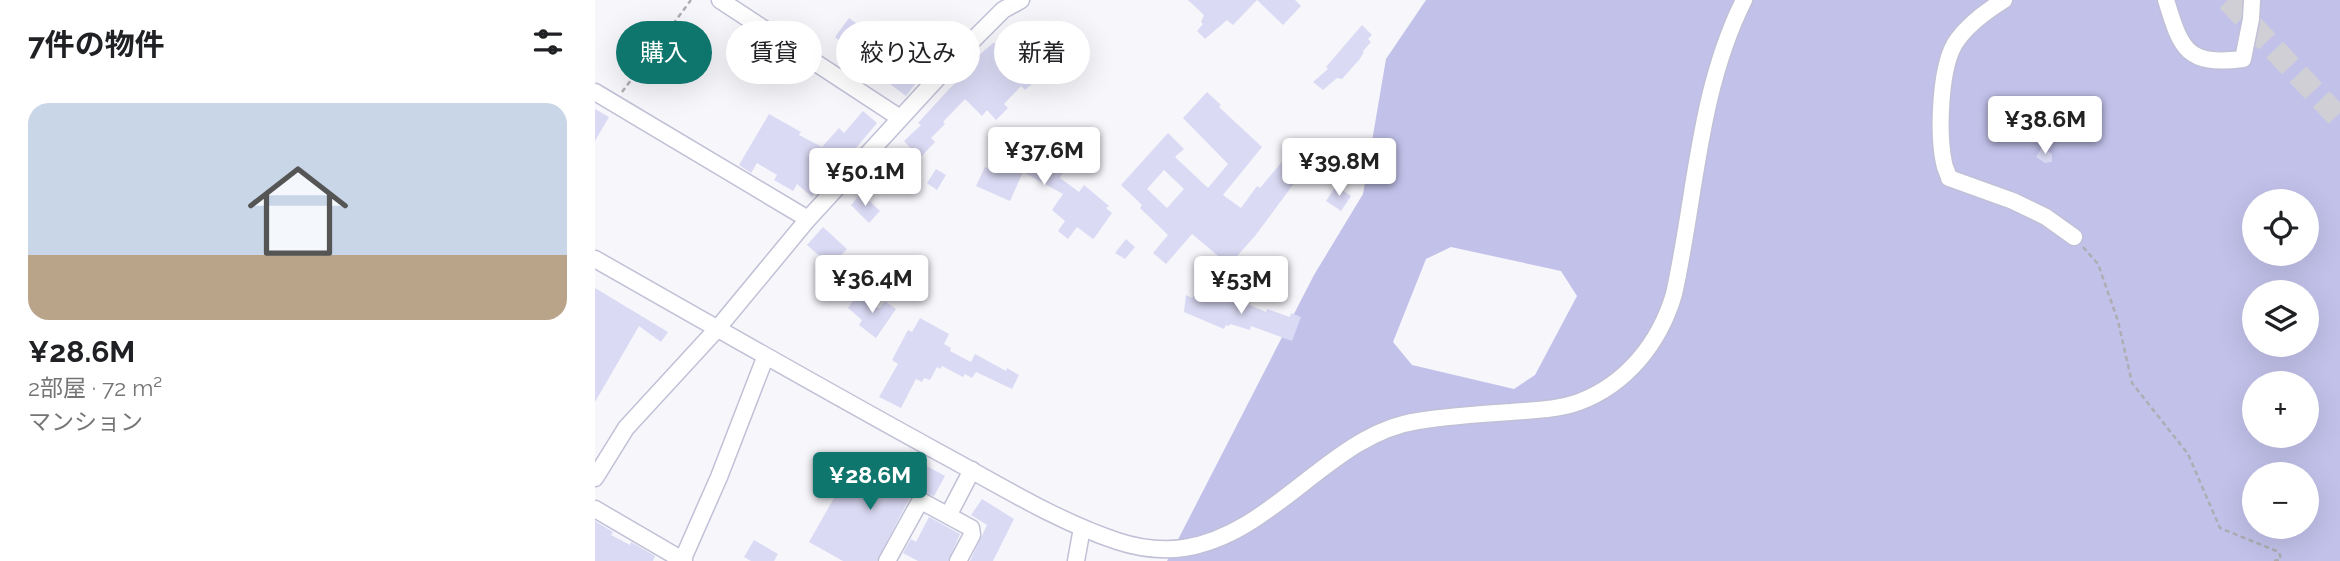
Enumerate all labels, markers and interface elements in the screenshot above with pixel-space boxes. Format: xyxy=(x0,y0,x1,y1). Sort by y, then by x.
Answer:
chip: 購入 xyxy=(616,21,712,84)
chip: 賃貸 xyxy=(726,21,822,84)
chip: 絞り込み xyxy=(836,21,980,84)
chip: 新着 xyxy=(994,21,1090,84)
icon: filters xyxy=(529,23,567,61)
text: 7件の物件 xyxy=(28,27,165,62)
pin: ¥38.6M xyxy=(1988,96,2102,156)
text: ¥38.6M xyxy=(2004,105,2086,132)
pin: ¥37.6M xyxy=(987,128,1101,187)
text: ¥37.6M xyxy=(1004,136,1084,163)
pin: ¥39.8M xyxy=(1282,138,1396,198)
text: ¥39.8M xyxy=(1298,147,1380,174)
icon: home xyxy=(235,148,361,274)
pin: ¥50.1M xyxy=(808,148,922,208)
text: ¥50.1M xyxy=(825,157,905,184)
map controls xyxy=(2242,189,2319,539)
button: locate xyxy=(2242,189,2319,266)
pin: ¥36.4M xyxy=(815,256,929,315)
pin: ¥53M xyxy=(1200,256,1282,316)
text: ¥36.4M xyxy=(831,264,913,291)
text: ¥53M xyxy=(1210,265,1272,292)
button: layers xyxy=(2242,280,2319,357)
text: ¥28.6M xyxy=(28,334,135,369)
button: + xyxy=(2242,371,2319,448)
text: 2部屋 · 72 m² xyxy=(28,374,162,401)
text: マンション xyxy=(28,408,143,435)
pin: ¥28.6M xyxy=(813,452,927,512)
text: ¥28.6M xyxy=(829,461,911,488)
button: − xyxy=(2242,462,2319,539)

